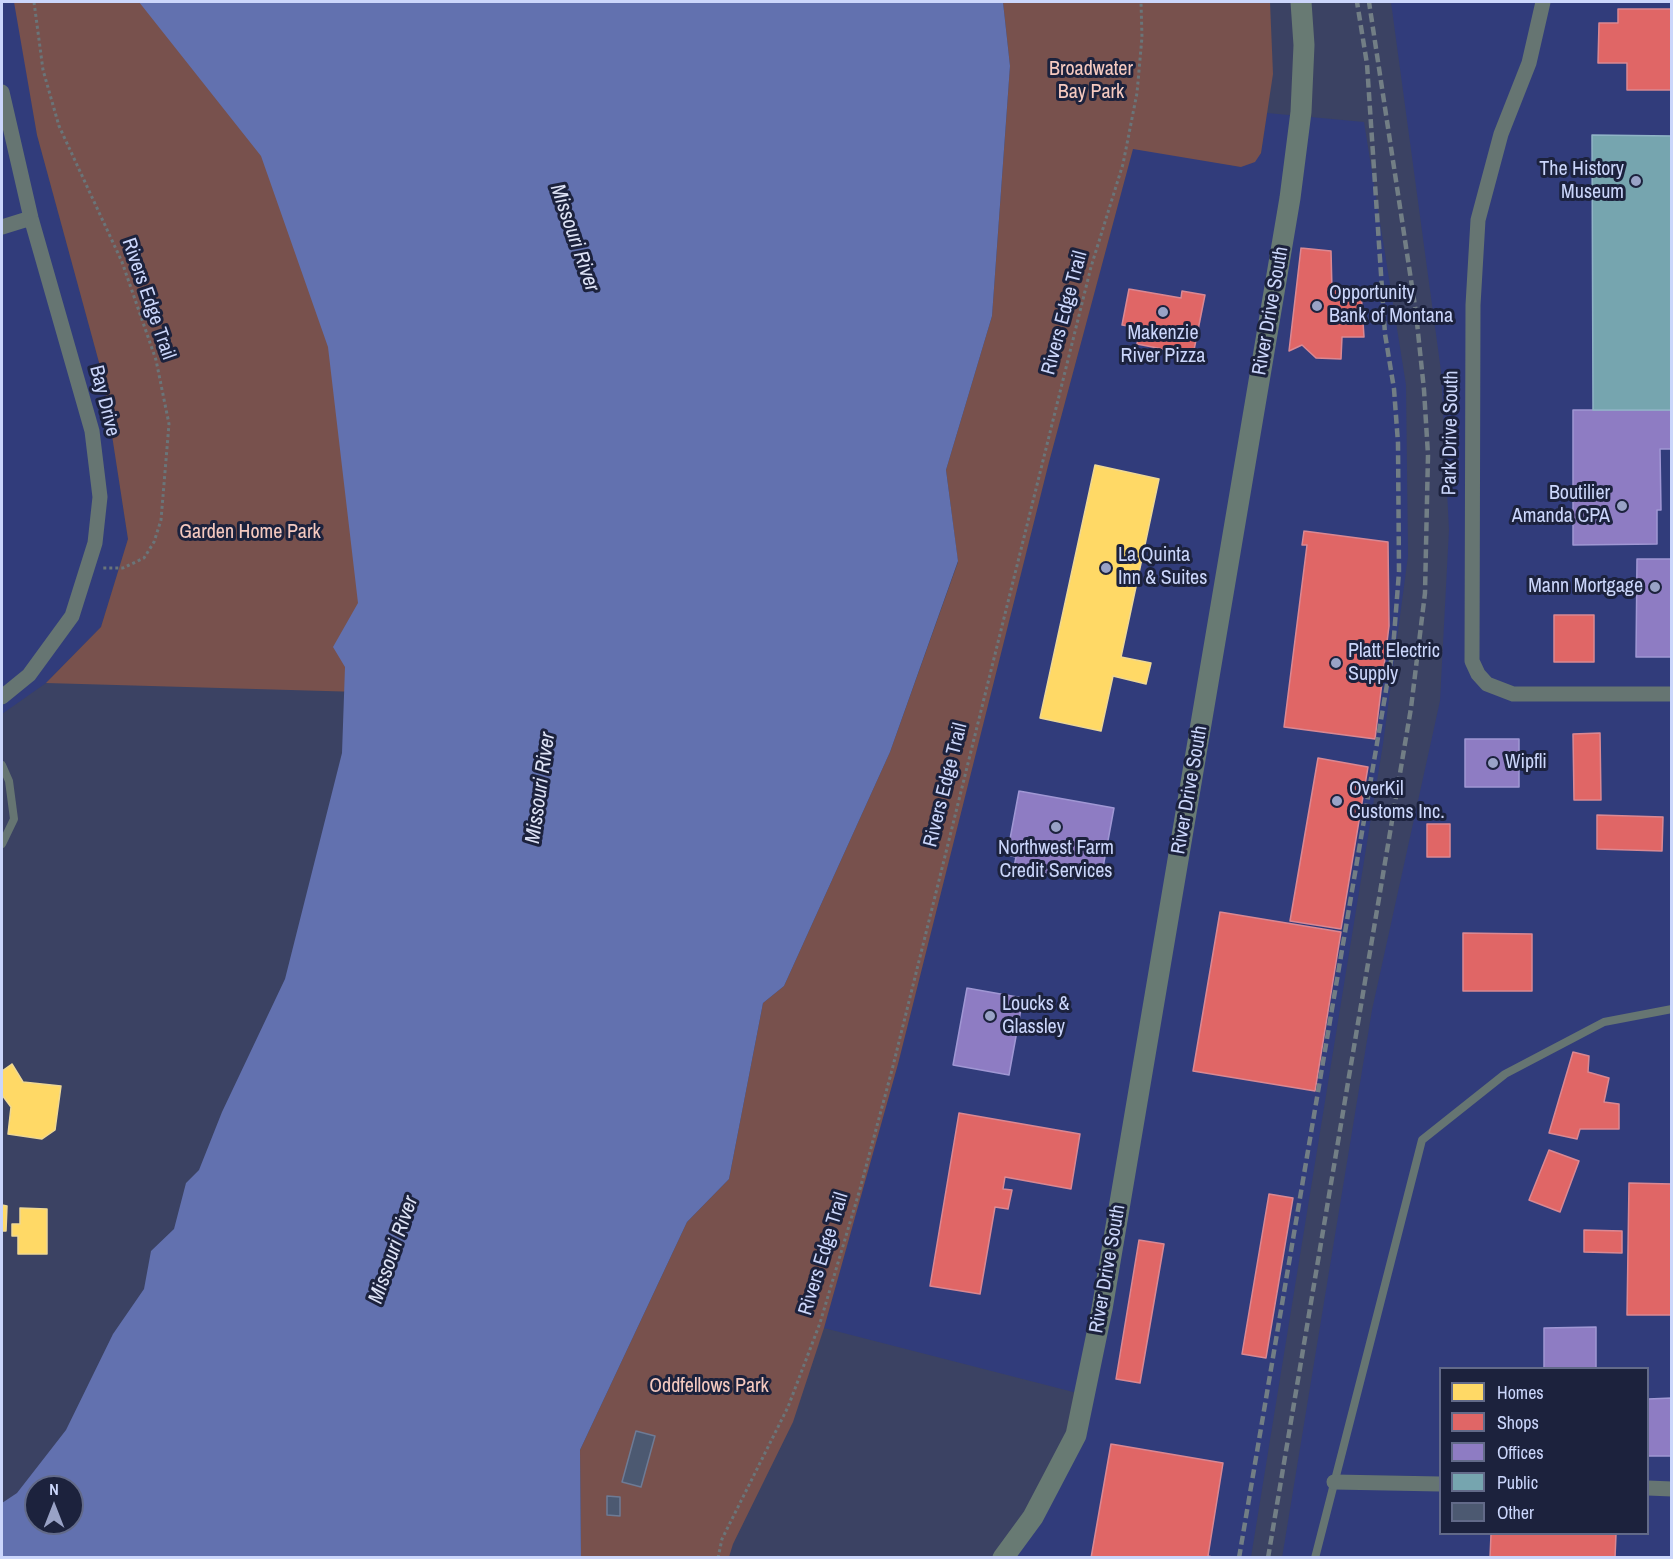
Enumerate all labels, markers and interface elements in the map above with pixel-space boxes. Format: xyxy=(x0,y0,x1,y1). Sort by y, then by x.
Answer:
park label: Broadwater Bay Park xyxy=(1049,58,1133,105)
place label: The History Museum xyxy=(1539,158,1624,205)
marker: The History Museum xyxy=(1629,174,1643,188)
water label: Missouri River xyxy=(544,181,604,295)
street label: Rivers Edge Trail xyxy=(116,235,180,363)
street label: River Drive South xyxy=(1248,245,1294,377)
street label: Rivers Edge Trail xyxy=(1037,249,1093,377)
place label: Opportunity Bank of Montana xyxy=(1329,282,1453,329)
marker: Opportunity Bank of Montana xyxy=(1310,299,1324,313)
marker: Makenzie River Pizza xyxy=(1156,305,1170,319)
place label: Makenzie River Pizza xyxy=(1121,322,1205,369)
street label: Bay Drive xyxy=(84,363,124,439)
street label: Park Drive South xyxy=(1438,370,1464,496)
place label: Boutilier Amanda CPA xyxy=(1512,482,1610,529)
marker: Boutilier Amanda CPA xyxy=(1615,499,1629,513)
park label: Garden Home Park xyxy=(179,521,321,545)
place label: La Quinta Inn & Suites xyxy=(1118,544,1207,591)
marker: La Quinta Inn & Suites xyxy=(1099,561,1113,575)
place label: Mann Mortgage xyxy=(1528,575,1643,599)
marker: Mann Mortgage xyxy=(1648,580,1662,594)
place label: Platt Electric Supply xyxy=(1348,640,1440,687)
marker: Platt Electric Supply xyxy=(1329,656,1343,670)
street label: Rivers Edge Trail xyxy=(919,720,973,850)
street label: River Drive South xyxy=(1167,724,1213,856)
water label: Missouri River xyxy=(521,731,561,845)
place label: Wipfli xyxy=(1505,751,1547,775)
marker: Wipfli xyxy=(1486,756,1500,770)
place label: OverKil Customs Inc. xyxy=(1349,778,1445,825)
marker: OverKil Customs Inc. xyxy=(1330,794,1344,808)
marker: Northwest Farm Credit Services xyxy=(1049,820,1063,834)
place label: Northwest Farm Credit Services xyxy=(998,837,1114,884)
place label: Loucks & Glassley xyxy=(1002,993,1069,1040)
marker: Loucks & Glassley xyxy=(983,1009,997,1023)
street label: Rivers Edge Trail xyxy=(794,1190,854,1318)
water label: Missouri River xyxy=(364,1193,424,1307)
street label: River Drive South xyxy=(1085,1203,1131,1335)
legend xyxy=(1439,1367,1649,1535)
park label: Oddfellows Park xyxy=(649,1375,769,1399)
text: Homes xyxy=(1497,1380,1544,1405)
text: Shops xyxy=(1497,1410,1539,1435)
text: Offices xyxy=(1497,1440,1544,1465)
text: Public xyxy=(1497,1470,1538,1495)
north arrow xyxy=(24,1475,84,1535)
text: N xyxy=(49,1478,59,1500)
text: Other xyxy=(1497,1500,1534,1525)

